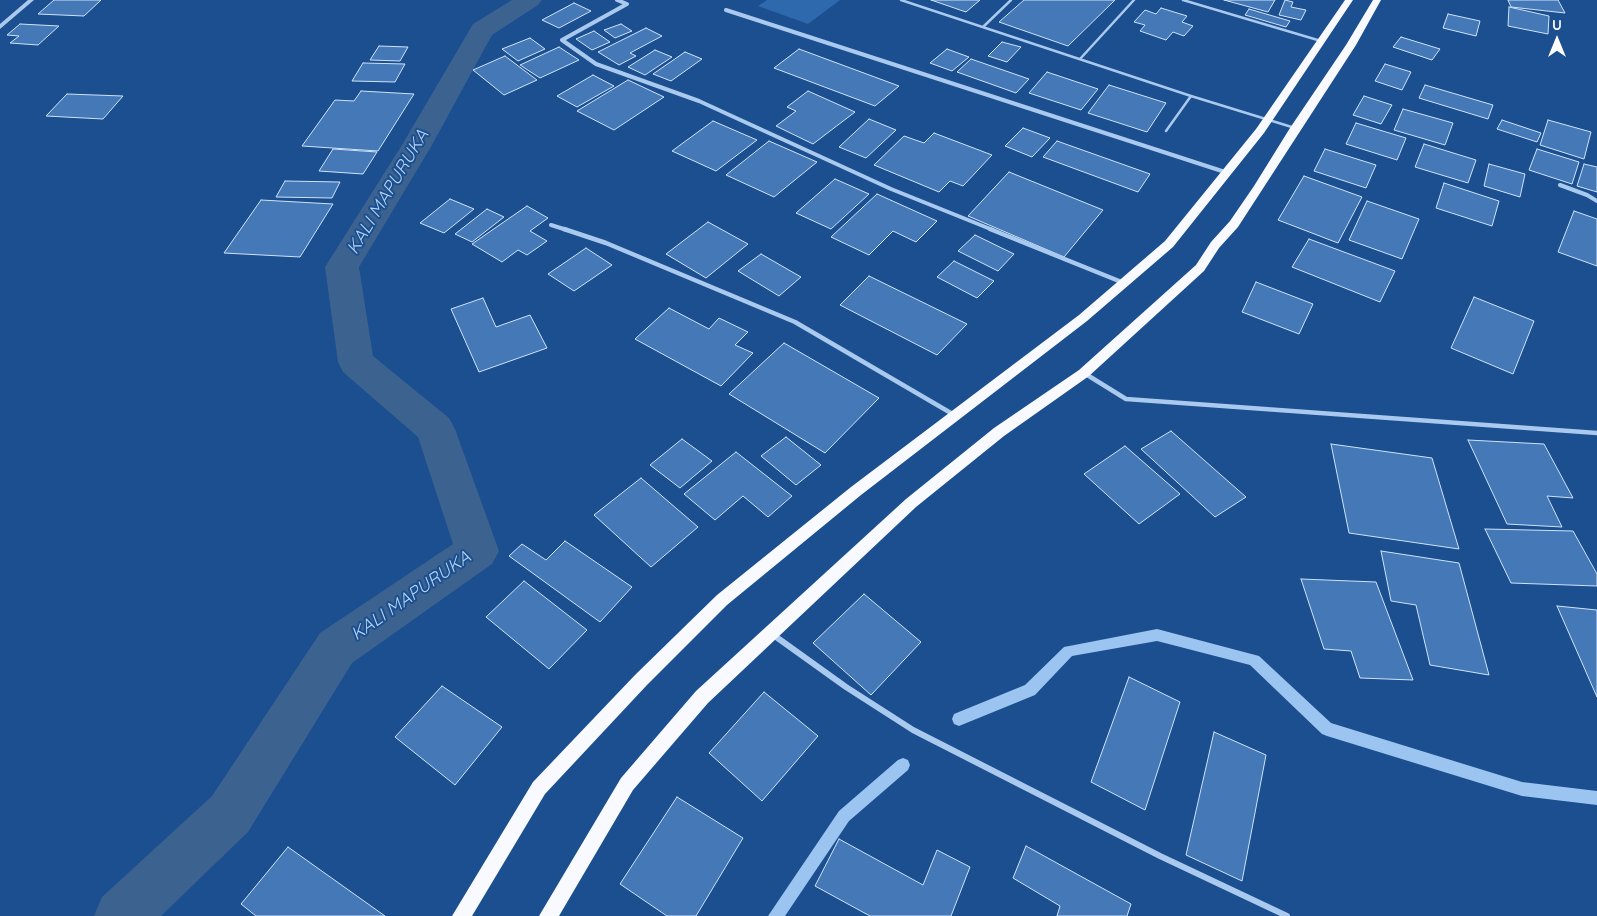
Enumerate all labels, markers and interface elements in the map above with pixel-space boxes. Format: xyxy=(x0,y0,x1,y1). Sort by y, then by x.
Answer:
north arrow xyxy=(1532,15,1582,65)
text: U xyxy=(1552,16,1562,34)
water label: KALI MAPURUKA xyxy=(342,126,434,258)
water label: KALI MAPURUKA xyxy=(347,547,475,645)

